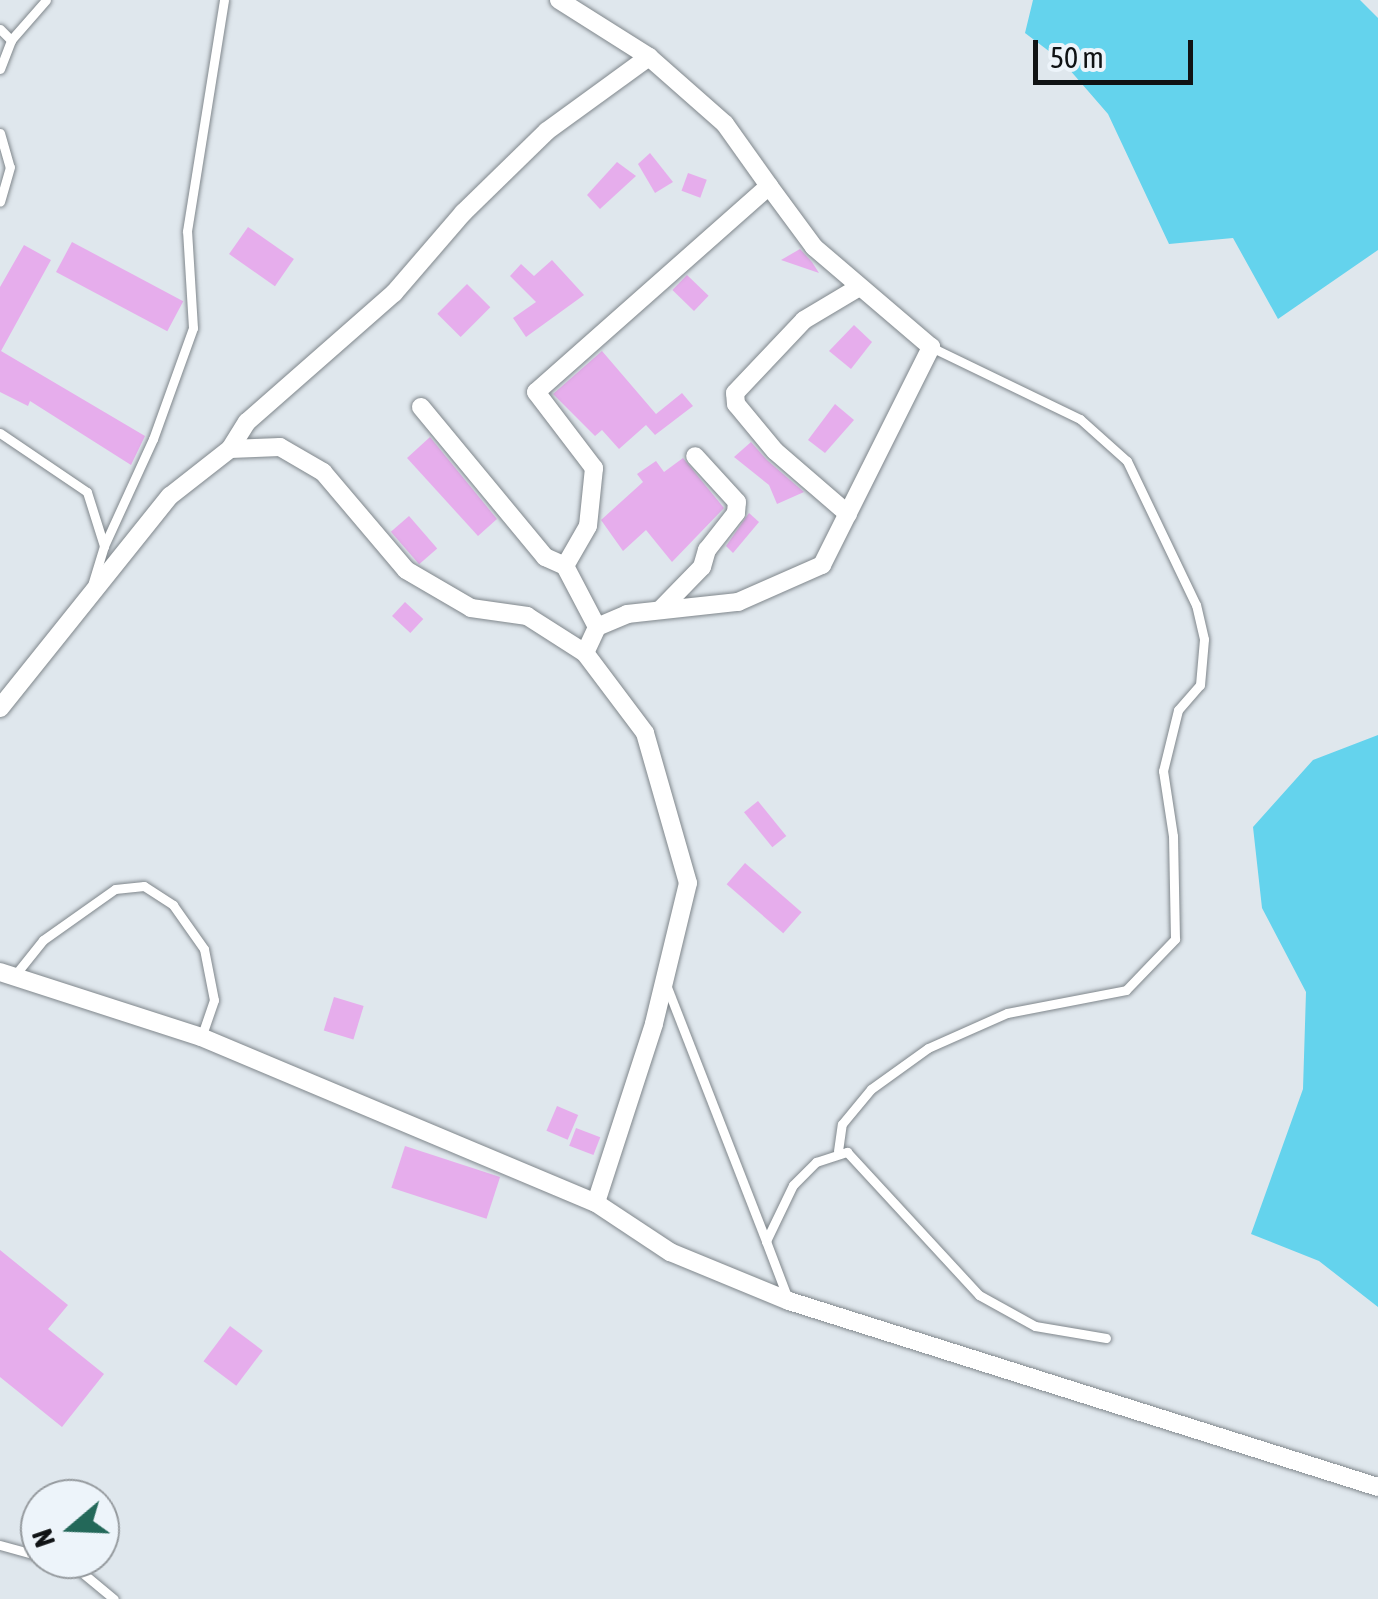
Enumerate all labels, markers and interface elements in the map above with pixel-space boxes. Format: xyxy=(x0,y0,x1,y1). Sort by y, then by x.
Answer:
scale bar xyxy=(1038,20,1198,82)
text: 50 m xyxy=(1050,40,1104,74)
north arrow xyxy=(20,1479,120,1579)
text: N xyxy=(26,1525,61,1551)

